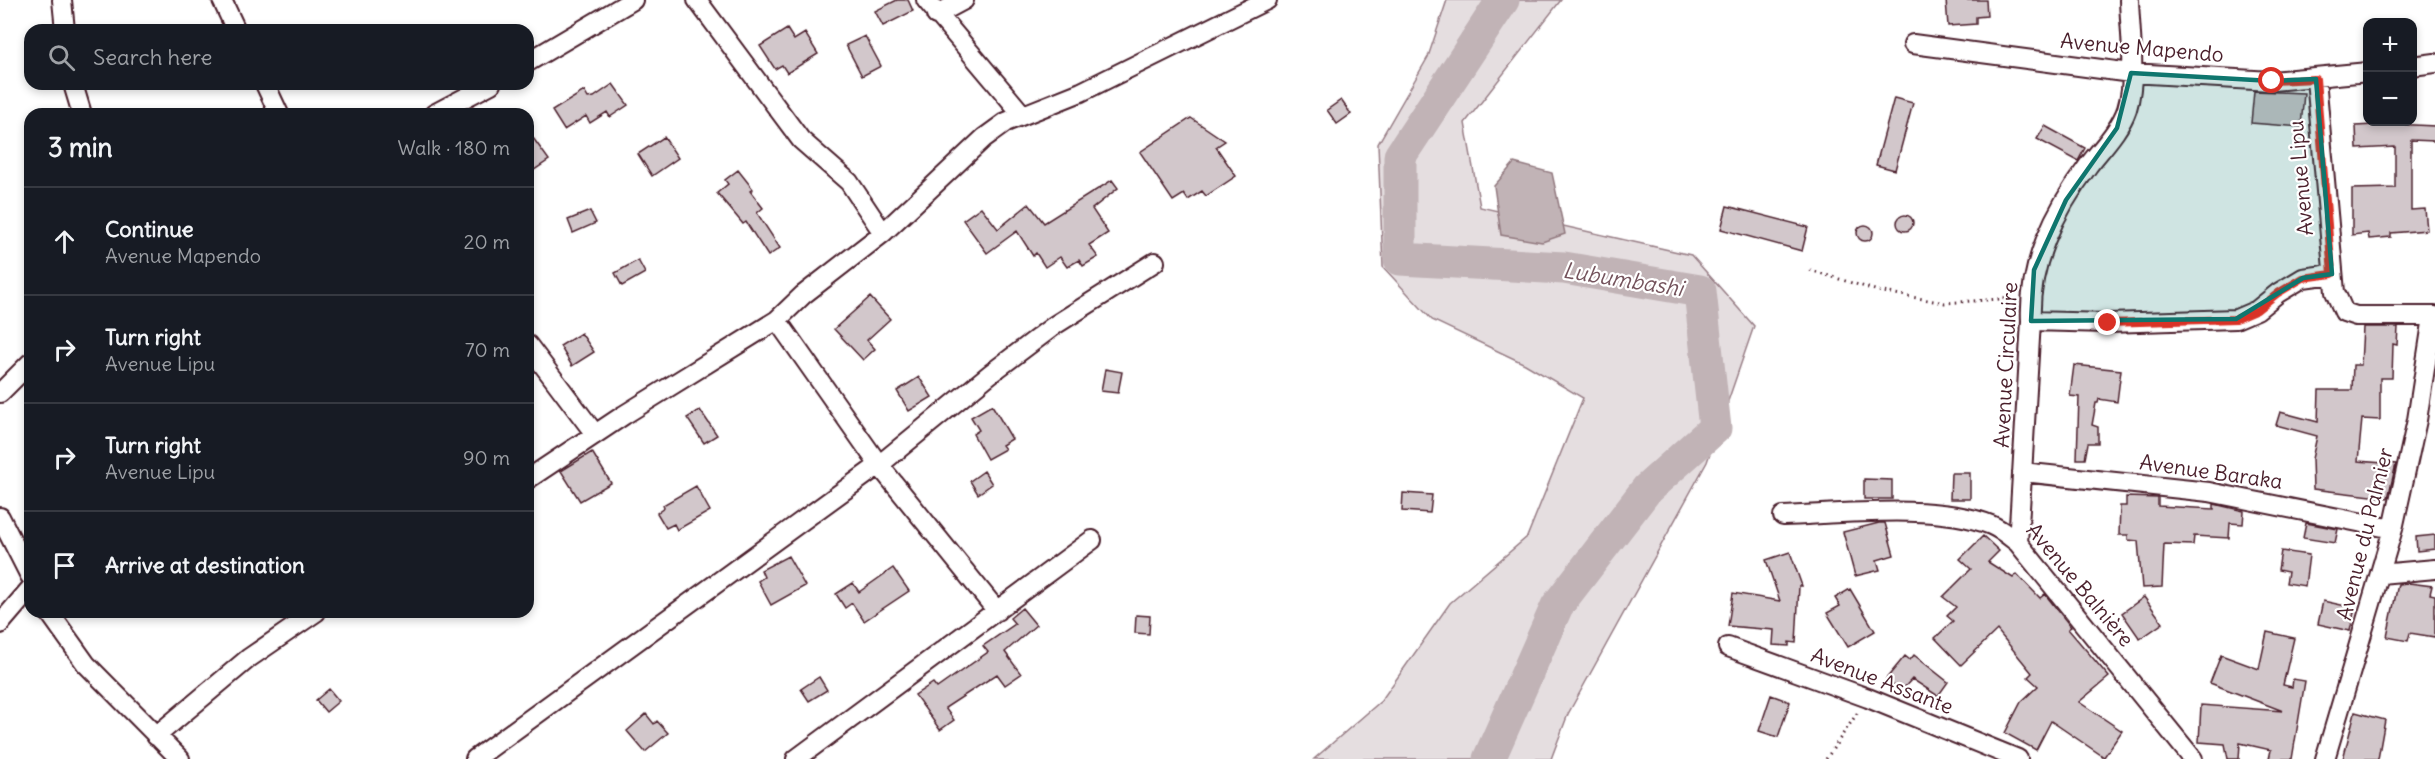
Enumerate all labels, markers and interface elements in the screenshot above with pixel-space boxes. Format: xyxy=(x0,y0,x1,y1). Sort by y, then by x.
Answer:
map controls xyxy=(2363,18,2417,126)
button: + xyxy=(2363,18,2417,72)
search box xyxy=(24,24,534,90)
street label: Avenue Mapendo xyxy=(2059,27,2225,68)
icon: search xyxy=(45,41,78,74)
text: Search here xyxy=(93,43,212,71)
route start xyxy=(2258,67,2284,93)
button: − xyxy=(2363,72,2417,126)
street label: Avenue Lipu xyxy=(2282,119,2319,237)
text: 3 min xyxy=(48,131,113,164)
text: Walk · 180 m xyxy=(398,135,510,160)
text: Continue xyxy=(105,215,194,243)
icon: ahead xyxy=(48,225,81,258)
text: 20 m xyxy=(464,229,510,254)
text: Avenue Mapendo xyxy=(105,243,261,268)
water label: Lubumbashi xyxy=(1561,256,1688,303)
street label: Avenue Circulaire xyxy=(1988,281,2023,449)
route end xyxy=(2094,309,2120,335)
text: Turn right xyxy=(105,323,201,351)
icon: right xyxy=(48,333,81,366)
text: 70 m xyxy=(465,337,510,362)
text: Avenue Lipu xyxy=(105,351,215,376)
text: Turn right xyxy=(105,431,201,459)
icon: right xyxy=(48,441,81,474)
street label: Avenue du Palmier xyxy=(2330,444,2399,623)
text: 90 m xyxy=(463,445,510,470)
street label: Avenue Baraka xyxy=(2138,448,2284,495)
text: Avenue Lipu xyxy=(105,459,215,484)
street label: Avenue Balnière xyxy=(2021,517,2140,652)
icon: arrive xyxy=(48,549,81,582)
text: Arrive at destination xyxy=(105,551,305,579)
street label: Avenue Assante xyxy=(1807,641,1957,720)

